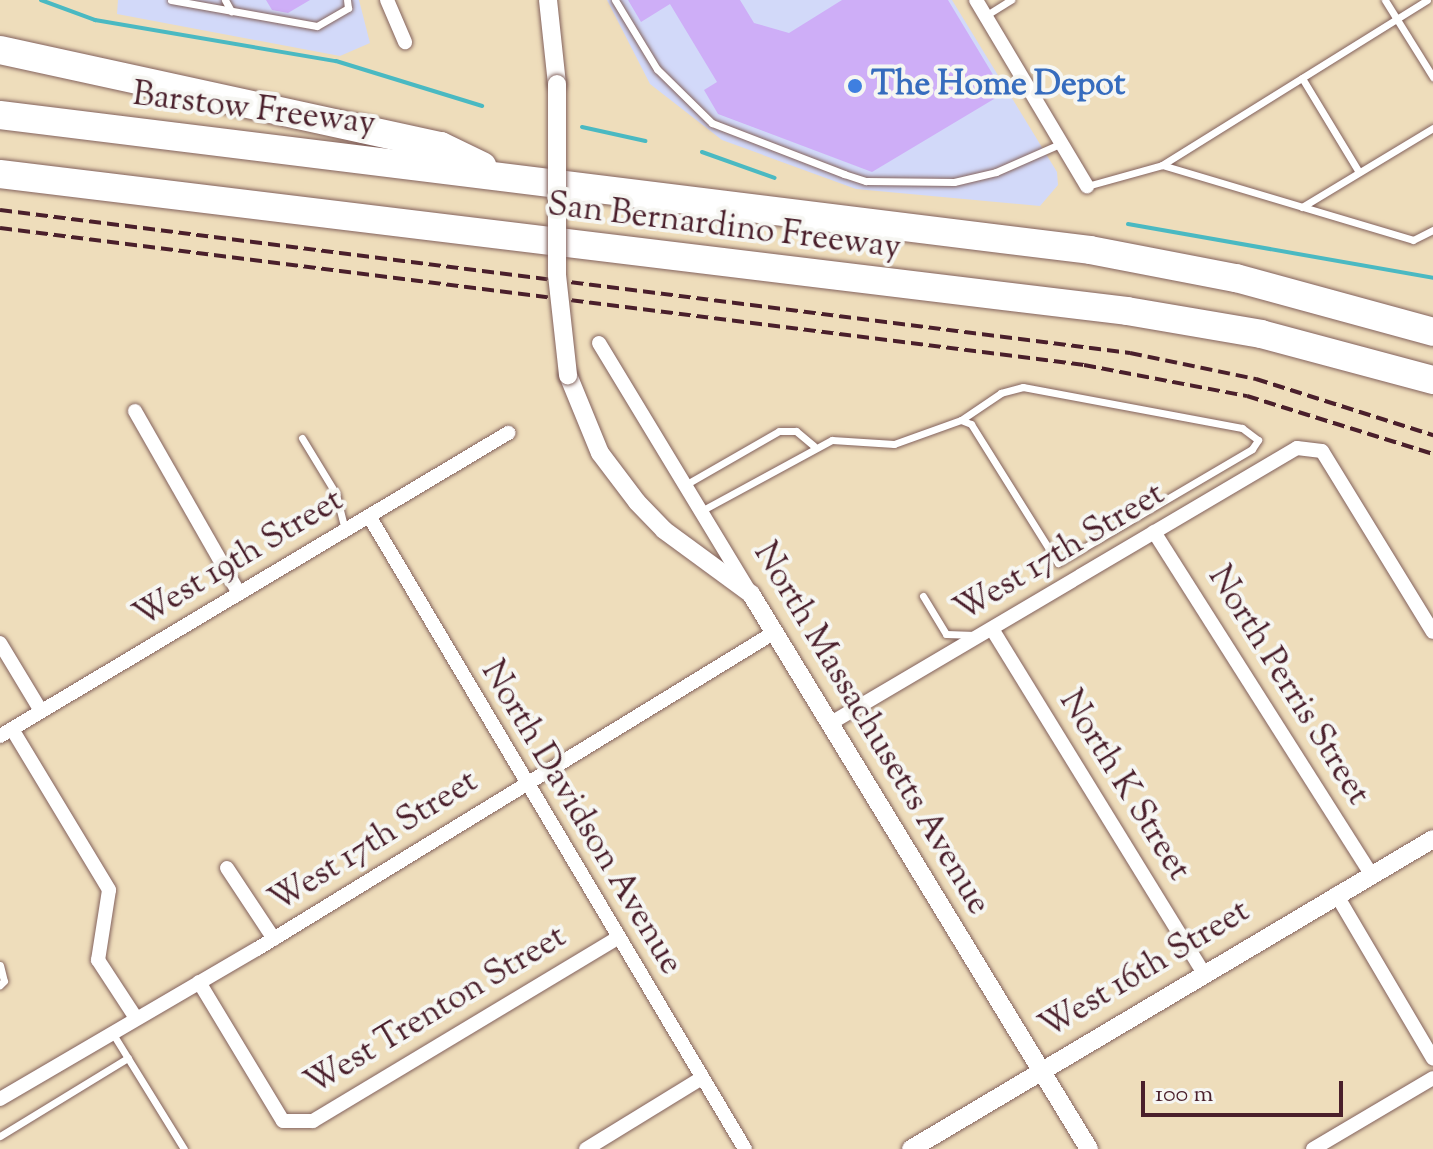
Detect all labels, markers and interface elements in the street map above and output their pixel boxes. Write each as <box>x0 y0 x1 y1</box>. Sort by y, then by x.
place label: The Home Depot <box>871 66 1125 106</box>
street label: Barstow Freeway <box>130 75 378 145</box>
marker: The Home Depot <box>846 77 864 95</box>
street label: San Bernardino Freeway <box>545 185 903 269</box>
street label: West 17th Street <box>948 474 1172 632</box>
street label: West 19th Street <box>127 481 351 637</box>
street label: North Massachusetts Avenue <box>744 536 998 922</box>
street label: North Perris Street <box>1198 559 1378 813</box>
street label: North Davidson Avenue <box>471 654 691 982</box>
street label: North K Street <box>1049 683 1199 889</box>
street label: West 17th Street <box>262 762 486 922</box>
street label: West 16th Street <box>1033 891 1257 1049</box>
street label: West Trenton Street <box>298 917 574 1105</box>
scale bar <box>1145 1065 1347 1115</box>
text: 100 m <box>1155 1078 1213 1112</box>

